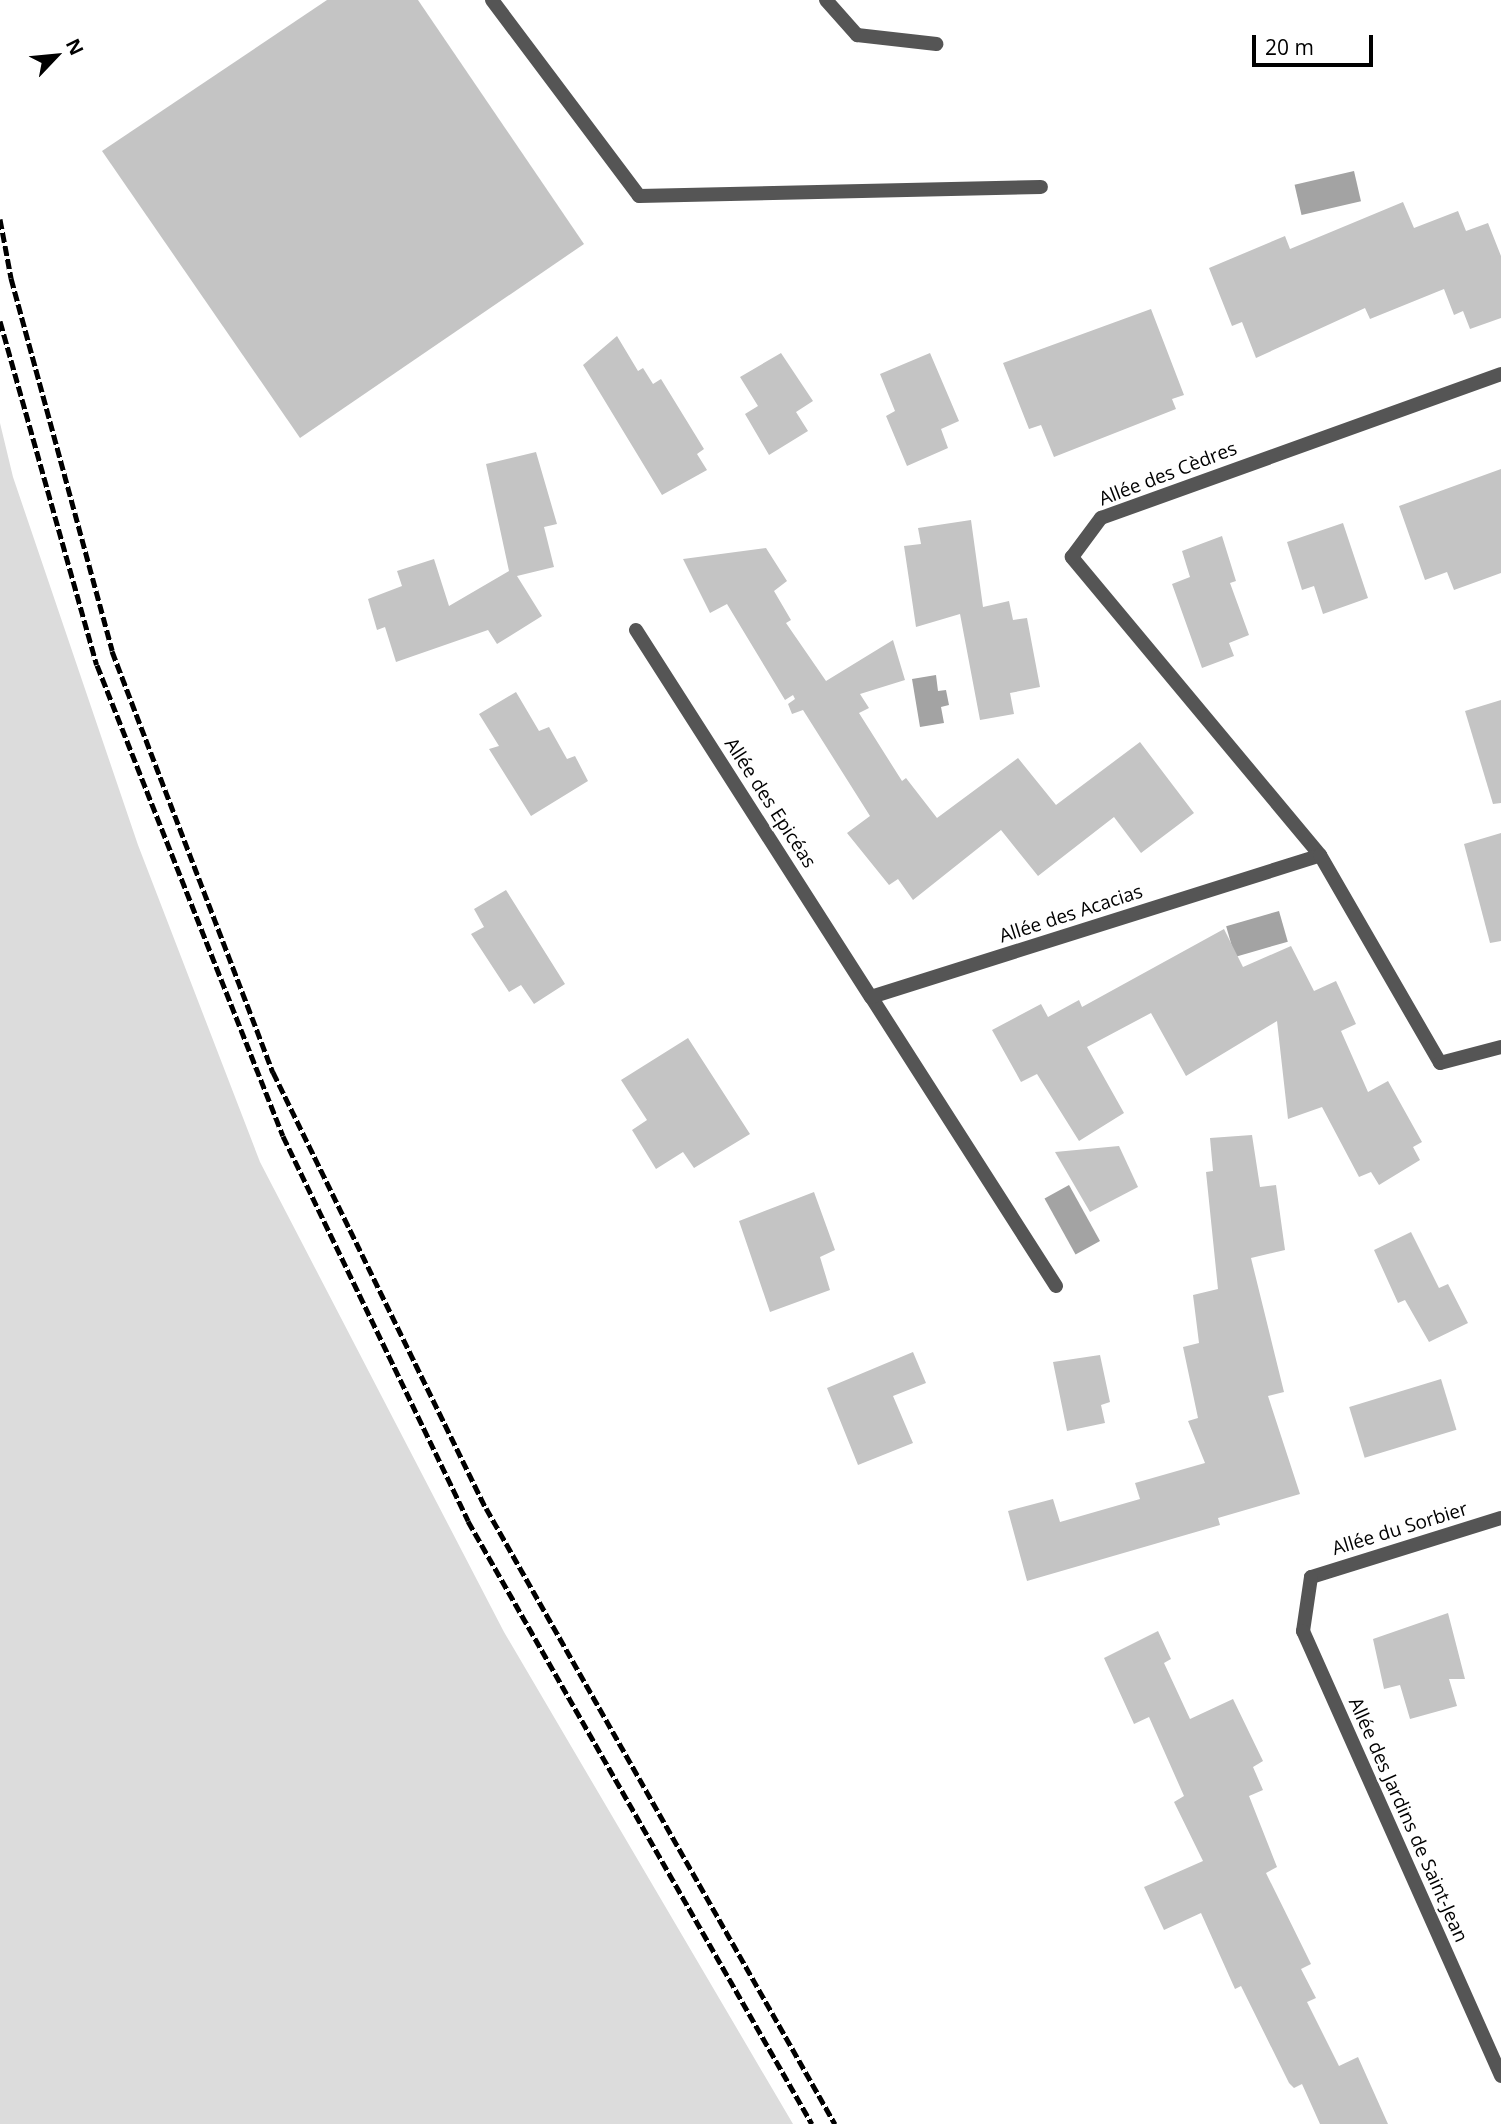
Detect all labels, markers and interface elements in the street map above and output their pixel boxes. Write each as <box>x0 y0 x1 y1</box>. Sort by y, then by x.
north arrow <box>21 21 91 91</box>
scale bar <box>1256 21 1377 65</box>
text: 20 m <box>1265 33 1314 61</box>
text: N <box>60 34 90 59</box>
street label: Allée des Cèdres <box>1096 437 1240 511</box>
street label: Allée des Epicéas <box>719 734 821 872</box>
street label: Allée des Acacias <box>996 880 1146 948</box>
street label: Allée du Sorbier <box>1329 1498 1471 1560</box>
street label: Allée des Jardins de Saint-Jean <box>1344 1694 1472 1946</box>

